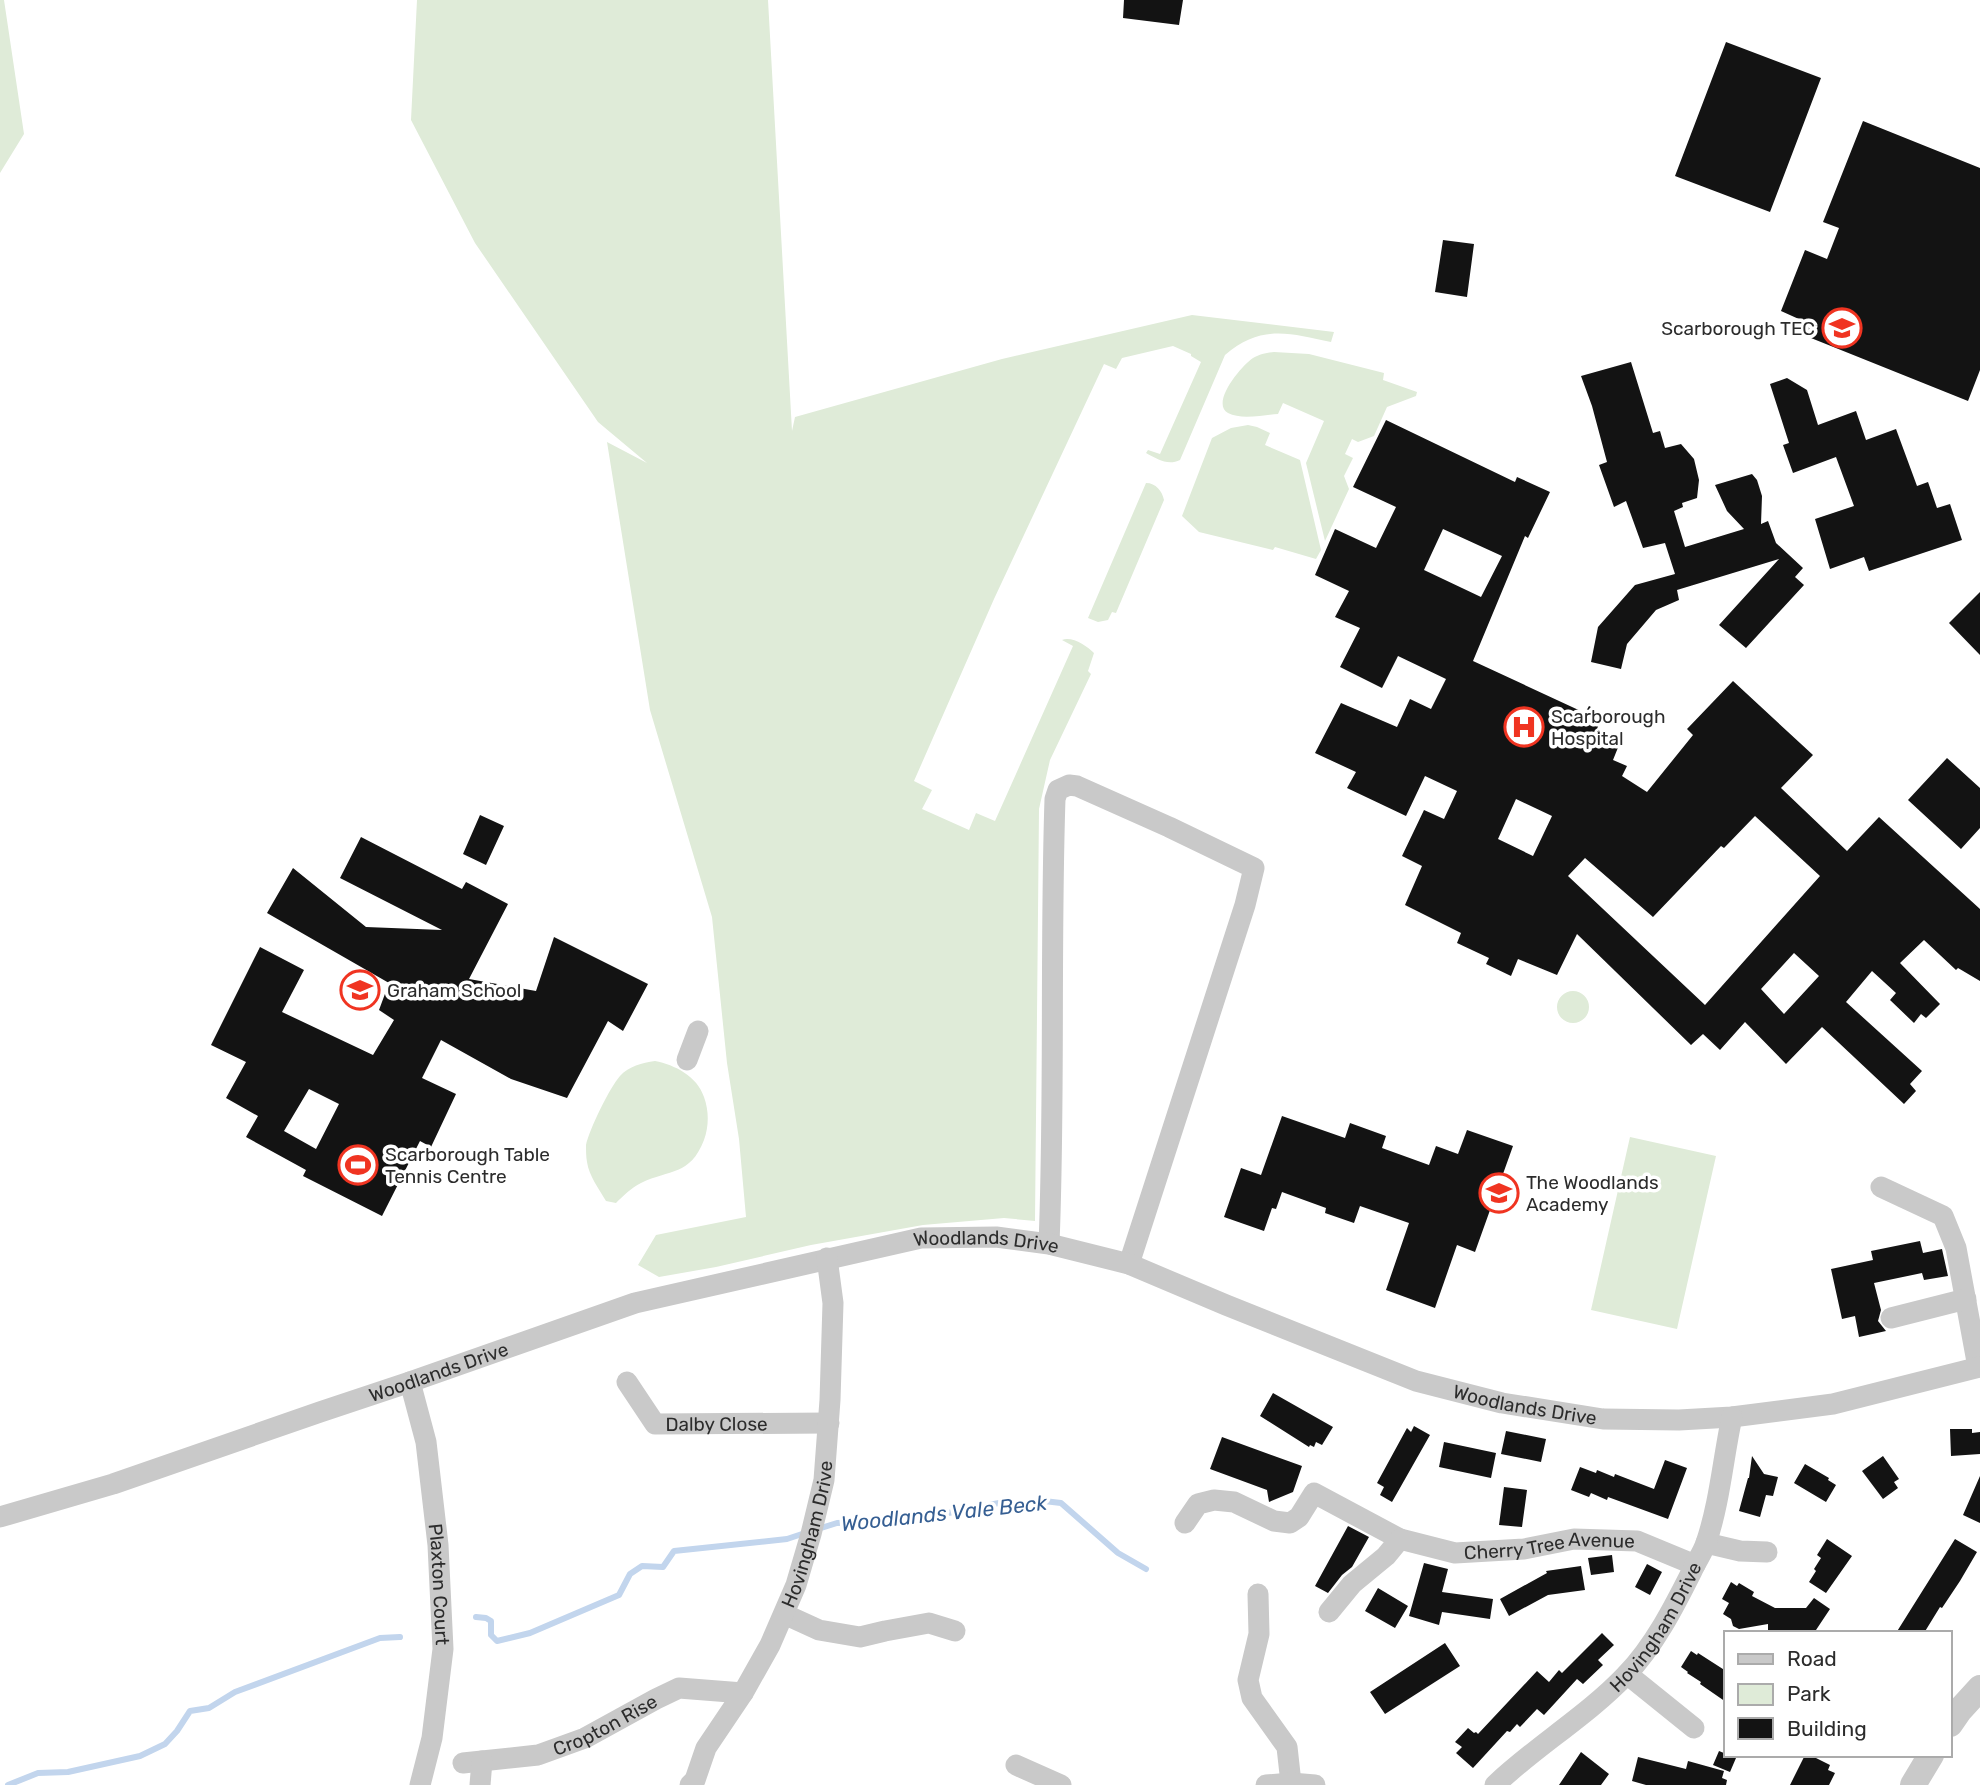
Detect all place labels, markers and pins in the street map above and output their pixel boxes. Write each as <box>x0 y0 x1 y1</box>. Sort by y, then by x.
school or university icon: Scarborough TEC <box>1821 307 1863 349</box>
place label: Scarborough TEC <box>1661 317 1815 340</box>
place label: Scarborough Hospital <box>1551 705 1666 750</box>
hospital icon: Scarborough Hospital <box>1503 706 1545 748</box>
school or university icon: Graham School <box>339 969 381 1011</box>
place label: Graham School <box>387 979 521 1002</box>
place label: Scarborough Table Tennis Centre <box>385 1143 550 1188</box>
sports icon: Scarborough Table Tennis Centre <box>337 1144 379 1186</box>
place label: The Woodlands Academy <box>1526 1171 1659 1216</box>
school or university icon: The Woodlands Academy <box>1478 1172 1520 1214</box>

